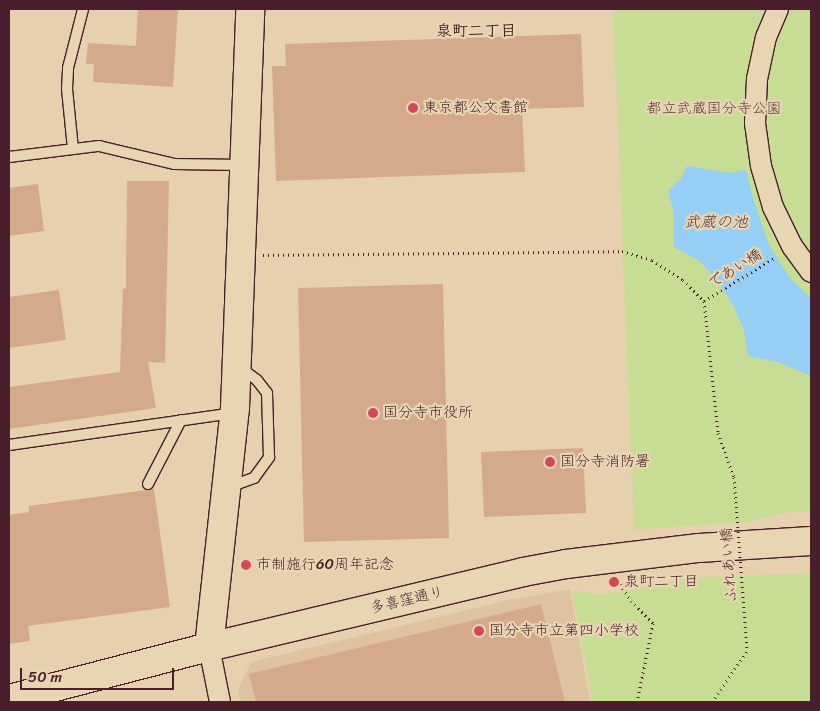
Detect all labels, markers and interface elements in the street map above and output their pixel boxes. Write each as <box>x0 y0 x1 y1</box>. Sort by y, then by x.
district label: 泉町二丁目 <box>436 21 516 41</box>
place label: 東京都公文書館 <box>423 99 528 117</box>
park label: 都立武蔵国分寺公園 <box>647 100 781 118</box>
marker: 東京都公文書館 <box>407 102 419 114</box>
water label: 武蔵の池 <box>684 212 748 232</box>
street label: であい橋 <box>705 245 765 293</box>
place label: 国分寺市役所 <box>383 404 473 422</box>
marker: 国分寺市役所 <box>367 407 379 419</box>
place label: 国分寺消防署 <box>560 453 650 471</box>
marker: 国分寺消防署 <box>544 456 556 468</box>
street label: ふれあい橋 <box>717 527 741 603</box>
place label: 市制施行60周年記念 <box>256 556 394 574</box>
marker: 市制施行60周年記念 <box>240 559 252 571</box>
place label: 泉町二丁目 <box>624 573 699 591</box>
marker: 泉町二丁目 <box>608 576 620 588</box>
street label: 多喜窪通り <box>368 583 446 617</box>
place label: 国分寺市立第四小学校 <box>489 622 639 640</box>
marker: 国分寺市立第四小学校 <box>473 625 485 637</box>
scale bar <box>22 658 176 690</box>
text: 50 m <box>28 664 62 690</box>

